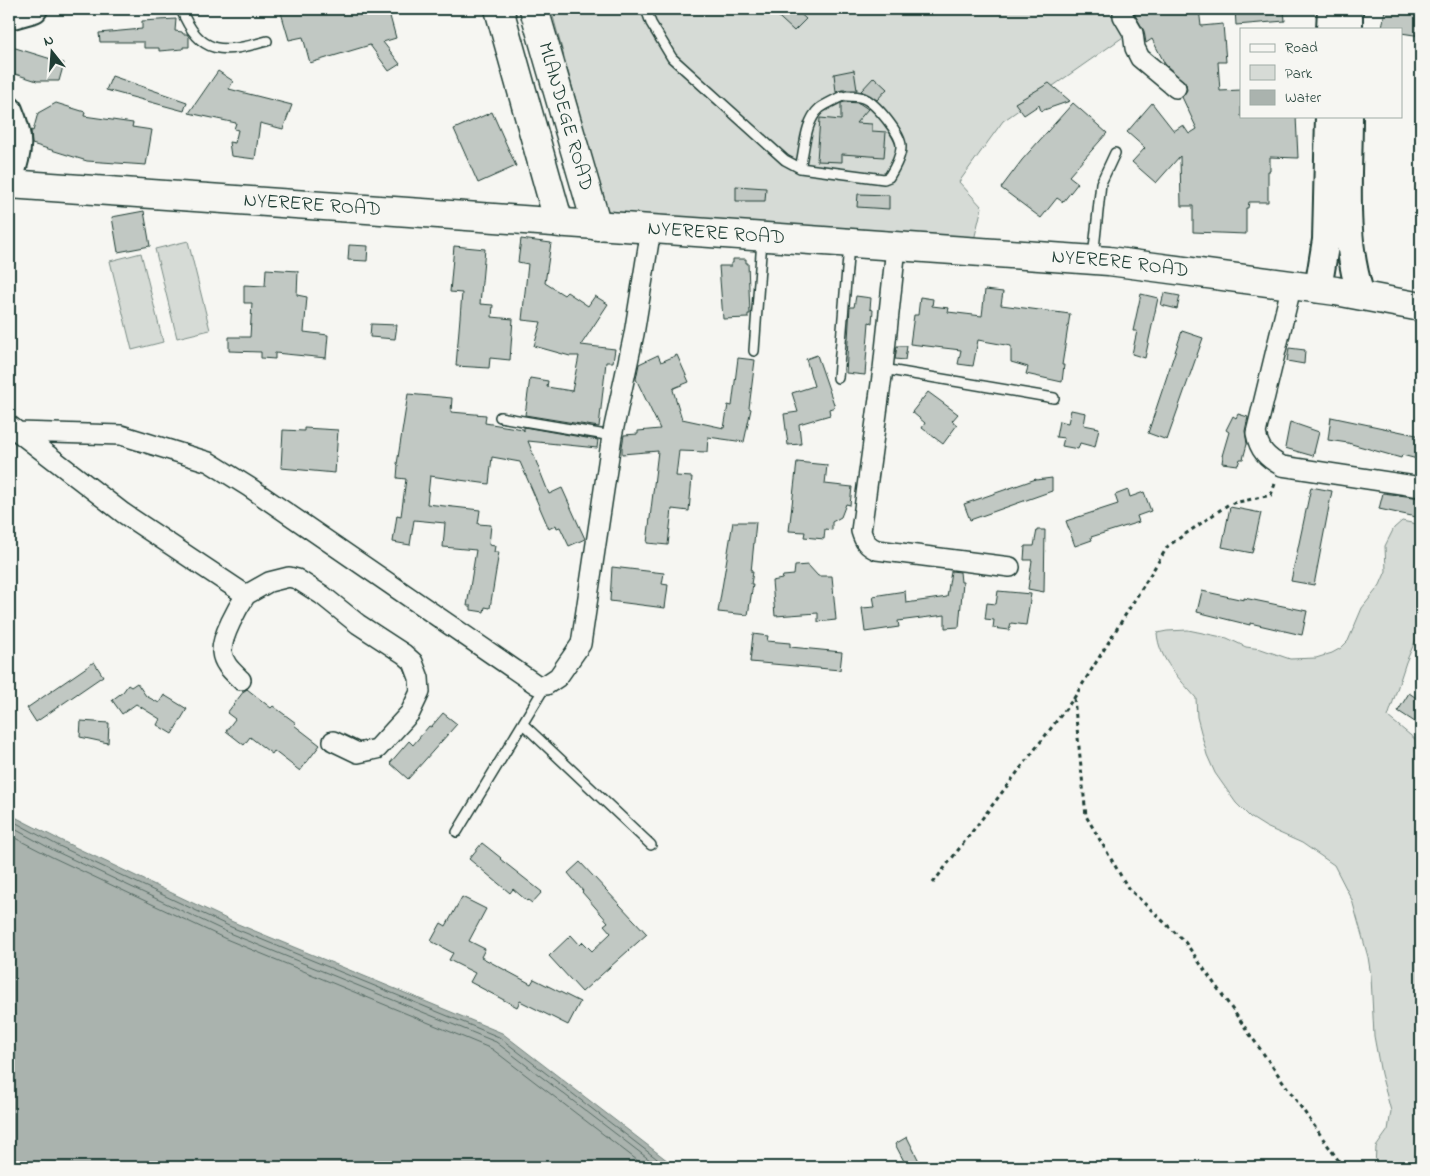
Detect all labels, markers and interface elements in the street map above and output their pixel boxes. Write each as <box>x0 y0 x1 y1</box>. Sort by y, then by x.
north arrow <box>28 28 78 78</box>
legend <box>1240 28 1402 118</box>
text: N <box>41 30 56 52</box>
text: Road <box>1285 37 1318 59</box>
street label: MLANDEGE ROAD <box>530 39 601 194</box>
text: Park <box>1285 63 1313 85</box>
text: Water <box>1285 87 1321 109</box>
street label: NYERERE ROAD <box>243 186 382 224</box>
street label: NYERERE ROAD <box>647 214 786 253</box>
street label: NYERERE ROAD <box>1051 243 1190 286</box>

